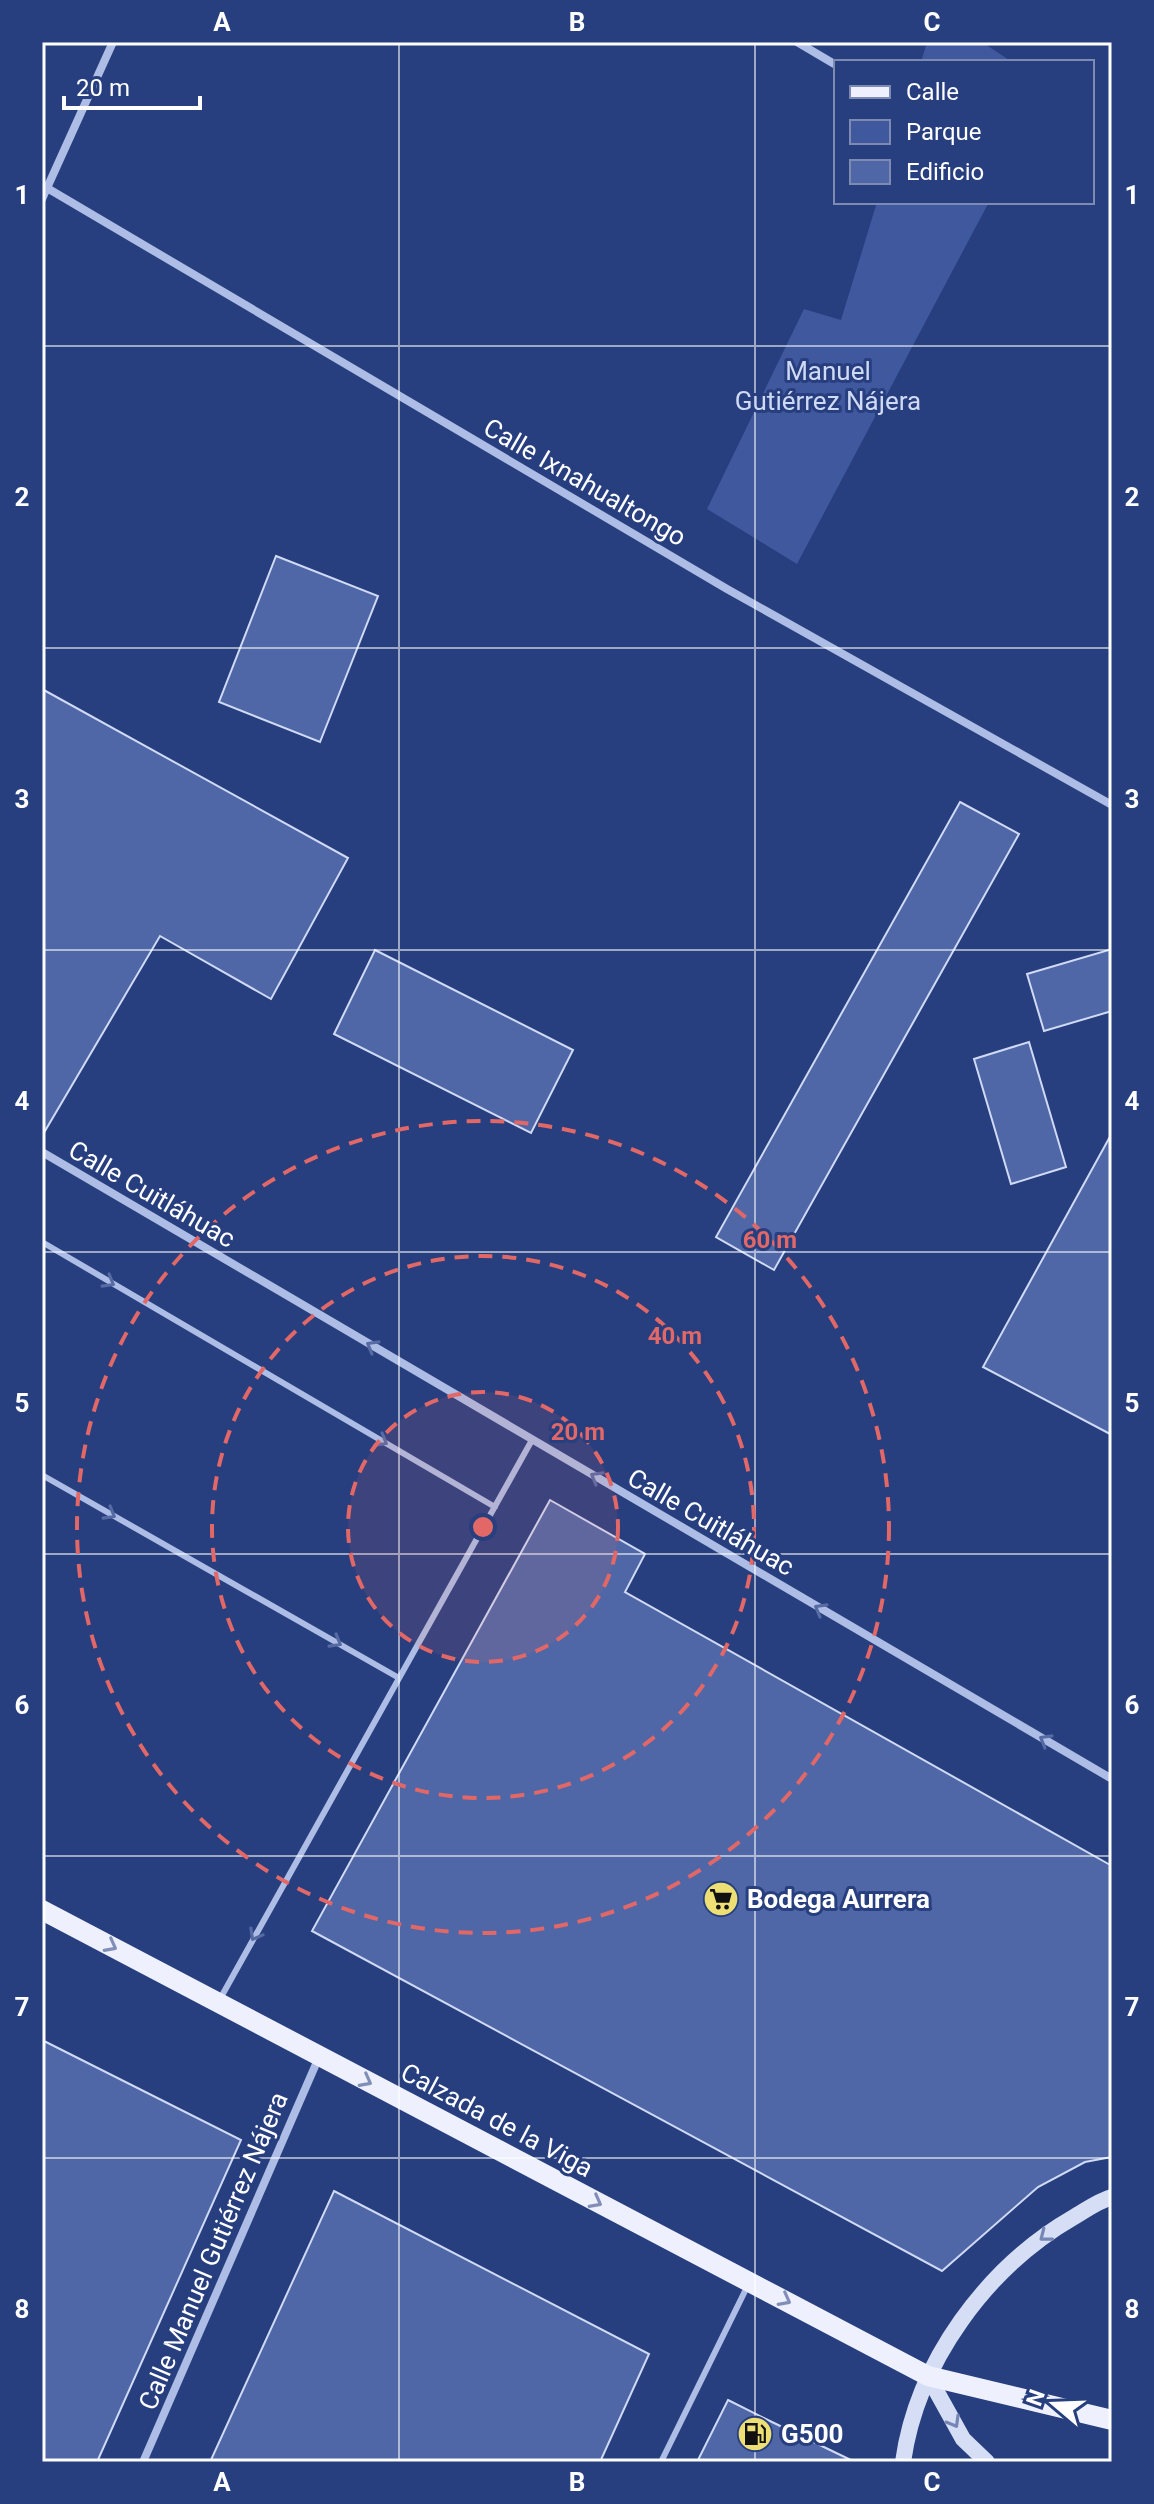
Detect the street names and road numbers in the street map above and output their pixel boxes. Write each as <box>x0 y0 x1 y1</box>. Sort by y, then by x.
street label: Calle Ixnahualtongo <box>479 412 691 552</box>
street label: Calle Cuitláhuac <box>64 1134 240 1254</box>
street label: Calle Cuitláhuac <box>623 1462 799 1582</box>
street label: Calzada de la Viga <box>396 2057 598 2183</box>
street label: Calle Manuel Gutiérrez Nájera <box>132 2088 294 2414</box>

